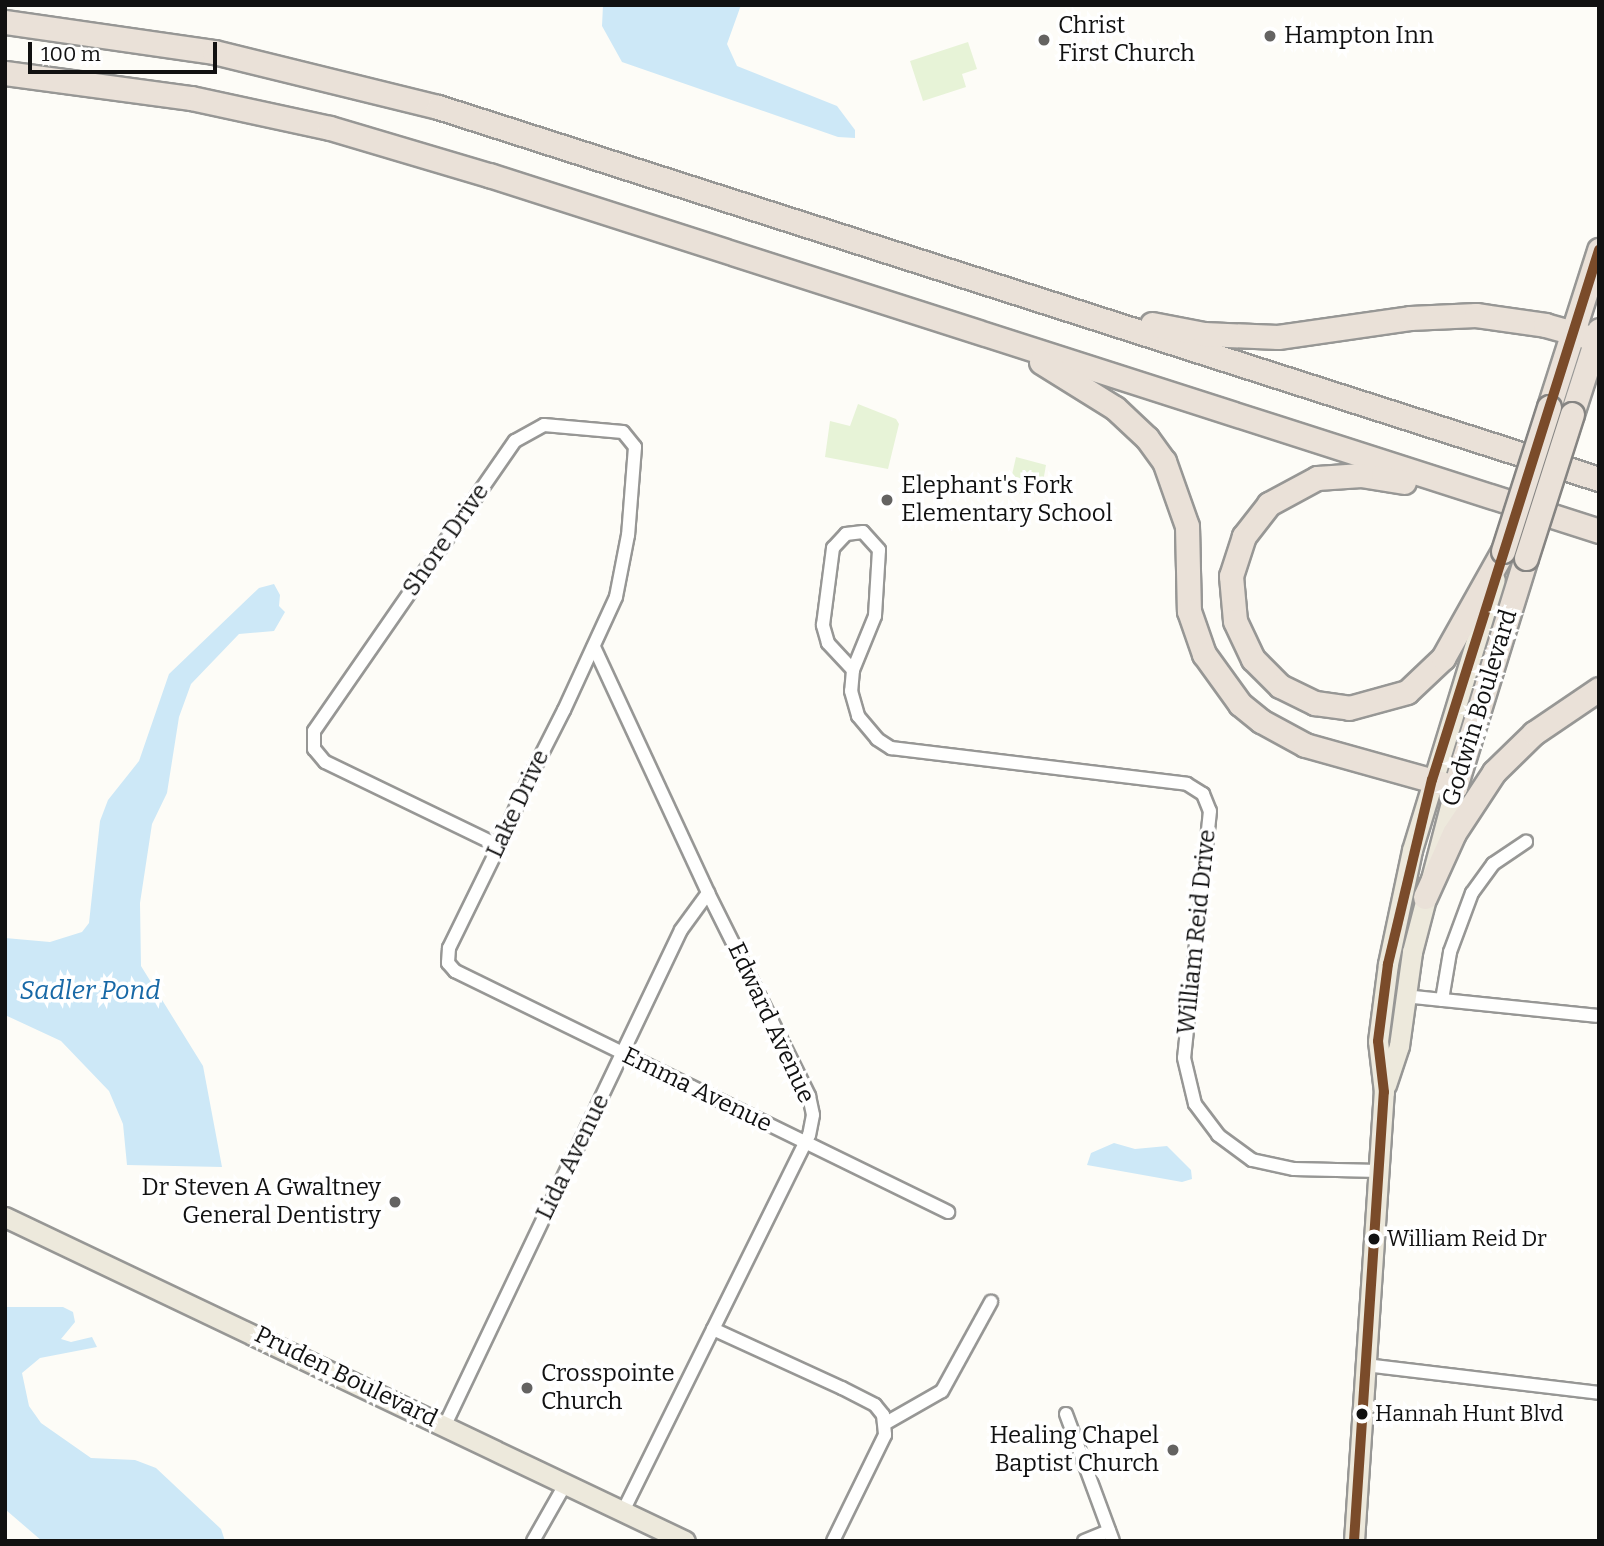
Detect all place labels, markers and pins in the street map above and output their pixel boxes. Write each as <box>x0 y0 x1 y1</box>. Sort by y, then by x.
place label: Christ First Church <box>1058 12 1195 68</box>
place label: Hampton Inn <box>1284 22 1434 50</box>
marker: Hampton Inn <box>1262 28 1278 44</box>
marker: Christ First Church <box>1036 32 1052 48</box>
place label: Elephant's Fork Elementary School <box>901 472 1113 528</box>
marker: Elephant's Fork Elementary School <box>879 492 895 508</box>
place label: Dr Steven A Gwaltney General Dentistry <box>142 1174 381 1230</box>
marker: Dr Steven A Gwaltney General Dentistry <box>387 1194 403 1210</box>
place label: William Reid Dr <box>1387 1226 1547 1252</box>
marker: William Reid Dr <box>1367 1232 1381 1246</box>
place label: Crosspointe Church <box>541 1360 675 1416</box>
marker: Crosspointe Church <box>519 1380 535 1396</box>
place label: Hannah Hunt Blvd <box>1375 1401 1564 1427</box>
marker: Hannah Hunt Blvd <box>1355 1407 1369 1421</box>
place label: Healing Chapel Baptist Church <box>989 1422 1159 1478</box>
marker: Healing Chapel Baptist Church <box>1165 1442 1181 1458</box>

